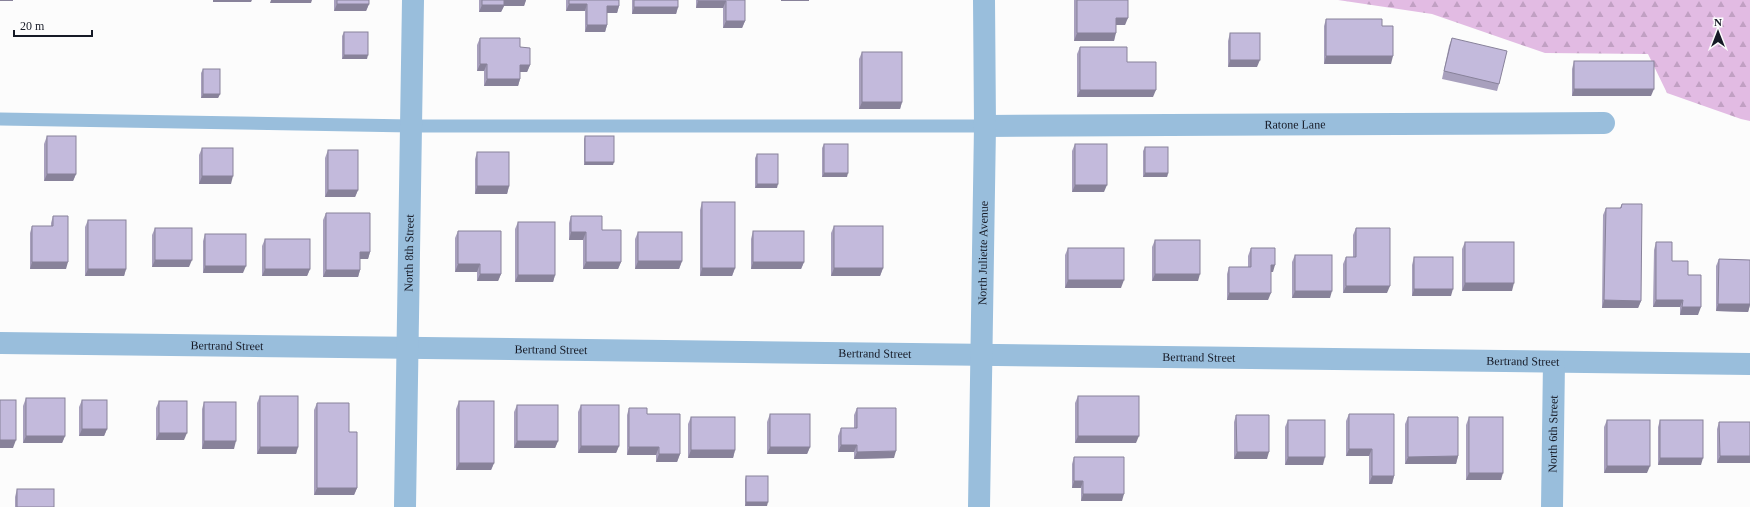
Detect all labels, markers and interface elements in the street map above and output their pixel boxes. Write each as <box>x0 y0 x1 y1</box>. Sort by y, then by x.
scale bar <box>14 12 92 38</box>
north arrow <box>1698 12 1738 52</box>
text: N <box>1714 16 1722 28</box>
text: 20 m <box>20 19 45 33</box>
street label: Ratone Lane <box>1264 117 1326 132</box>
street label: North Juliette Avenue <box>975 201 991 305</box>
street label: North 8th Street <box>401 214 417 292</box>
street label: Bertrand Street <box>190 338 264 353</box>
street label: Bertrand Street <box>514 342 588 357</box>
street label: Bertrand Street <box>838 346 912 361</box>
street label: Bertrand Street <box>1162 350 1236 365</box>
street label: Bertrand Street <box>1486 354 1560 369</box>
street label: North 6th Street <box>1545 395 1561 473</box>

